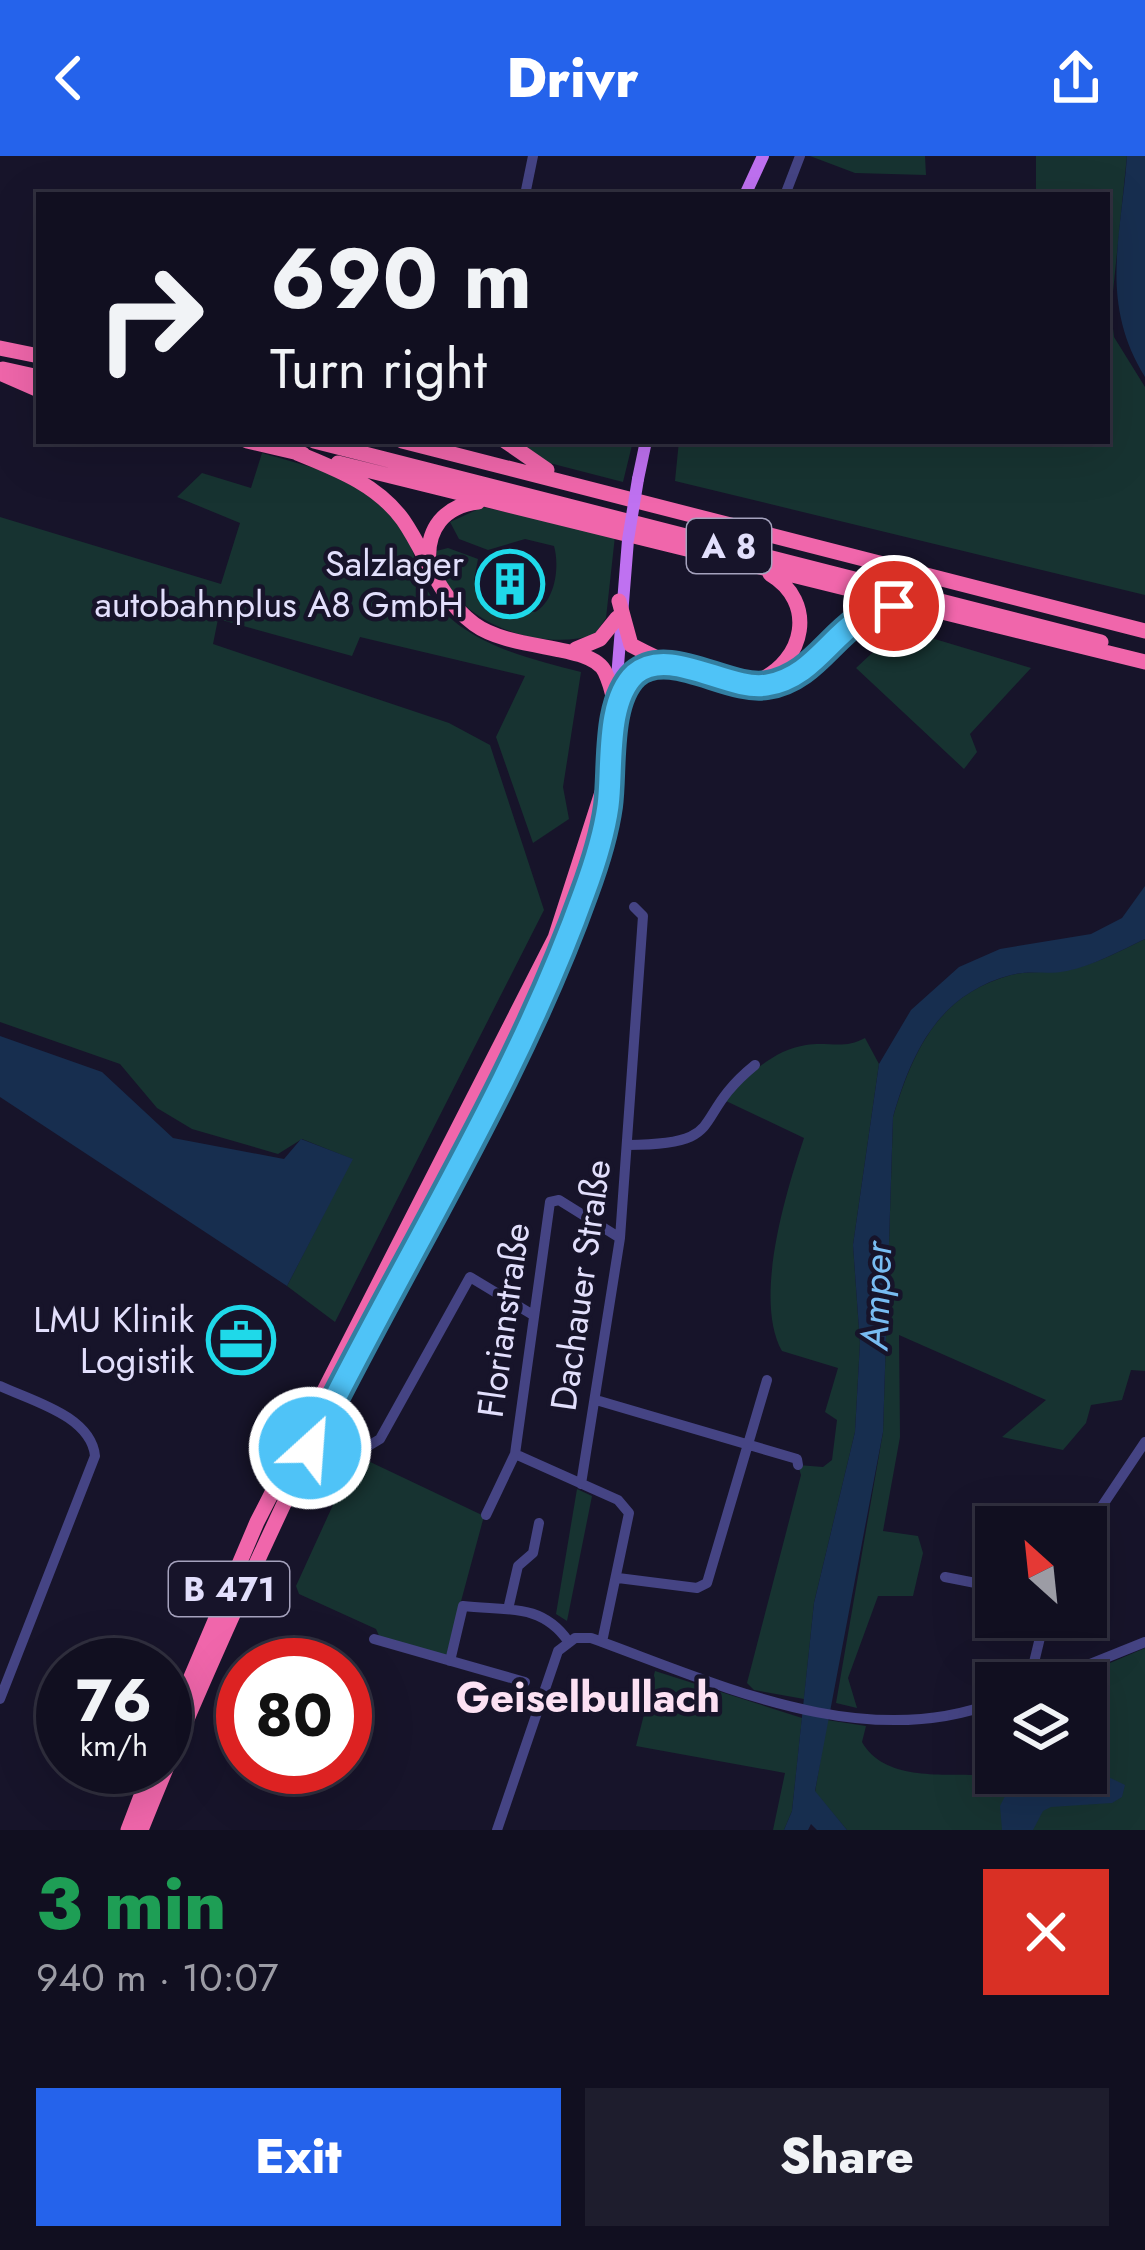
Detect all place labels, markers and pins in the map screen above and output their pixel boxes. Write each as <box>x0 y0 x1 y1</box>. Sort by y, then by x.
place label: Salzlager autobahnplus A8 GmbH <box>94 537 465 630</box>
building icon: Salzlager autobahnplus A8 GmbH <box>475 549 545 619</box>
pin <box>843 555 945 657</box>
place label: LMU Klinik Logistik <box>33 1293 194 1386</box>
office icon: LMU Klinik Logistik <box>206 1305 276 1375</box>

